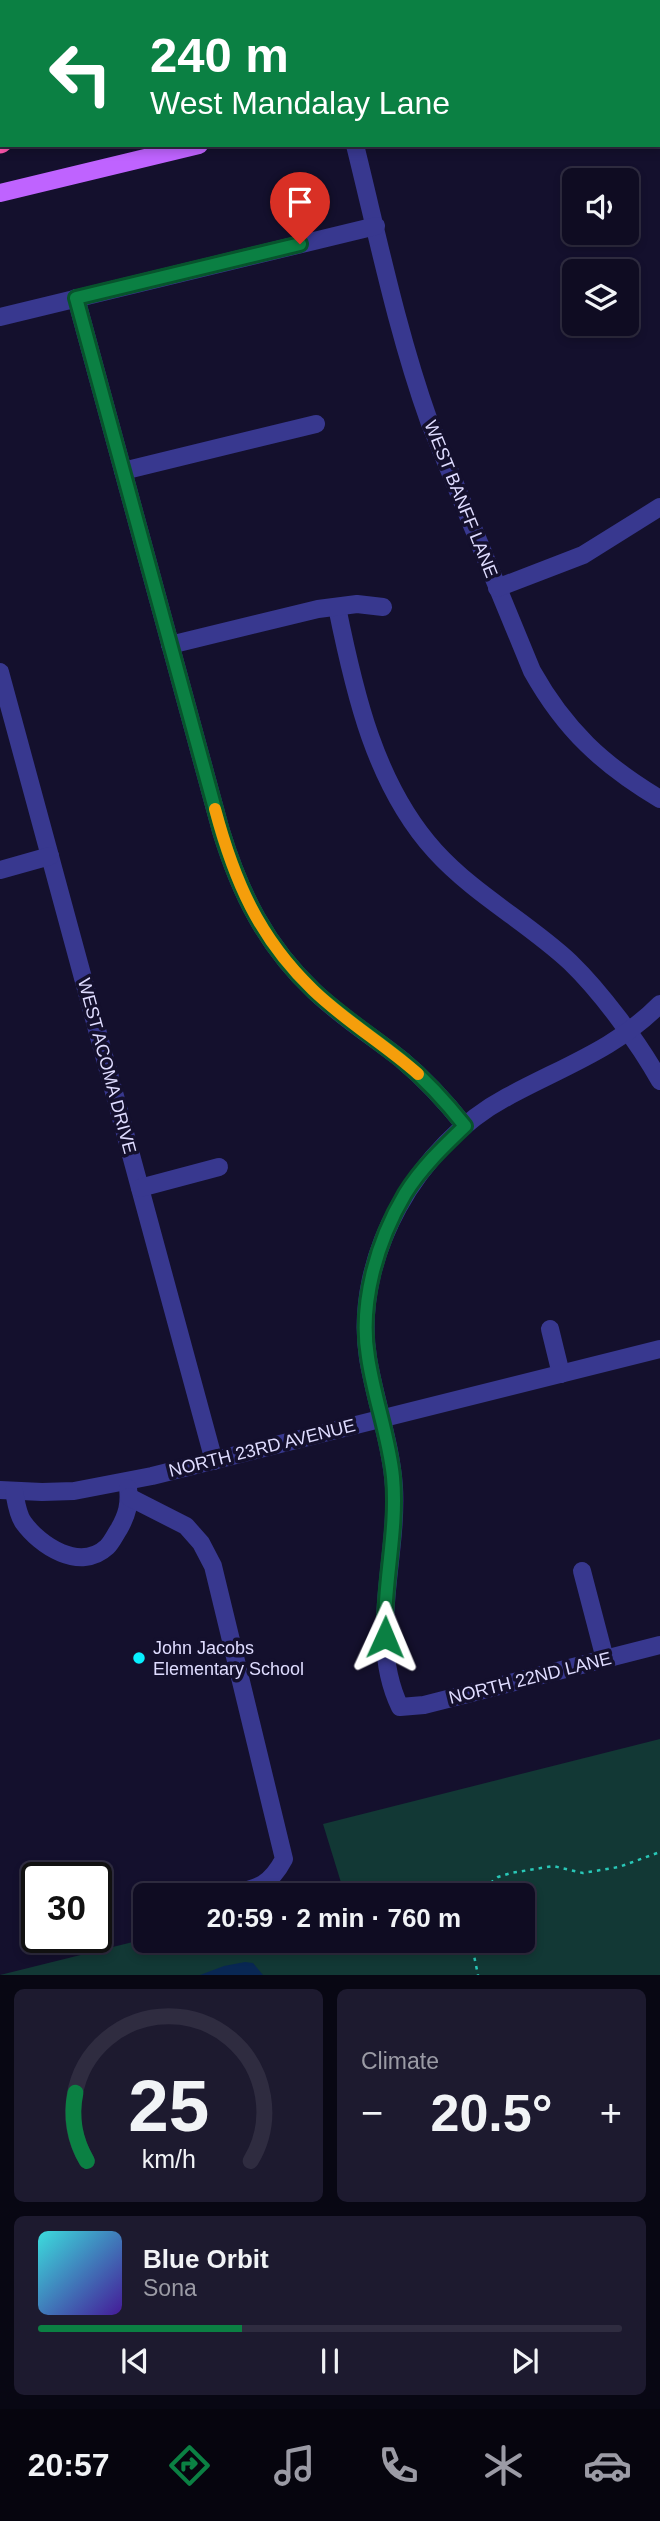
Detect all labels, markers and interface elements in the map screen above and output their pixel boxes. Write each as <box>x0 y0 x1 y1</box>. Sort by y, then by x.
icon: left <box>35 28 126 119</box>
text: 240 m <box>150 28 289 82</box>
text: West Mandalay Lane <box>150 85 450 121</box>
map controls <box>562 168 639 336</box>
button: sound <box>562 168 639 245</box>
pin <box>270 172 330 244</box>
icon: arrive <box>281 183 319 221</box>
button: layers <box>562 259 639 336</box>
street label: WEST BANFF LANE <box>420 418 502 580</box>
street label: WEST ACOMA DRIVE <box>74 976 140 1156</box>
street label: NORTH 23RD AVENUE <box>167 1415 357 1481</box>
position arrow <box>348 1600 422 1674</box>
place label: John Jacobs Elementary School <box>153 1638 304 1679</box>
street label: NORTH 22ND LANE <box>447 1648 613 1708</box>
marker: John Jacobs Elementary School <box>131 1650 147 1666</box>
speed limit sign: 30 <box>21 1862 112 1953</box>
text: 20:59 · 2 min · 760 m <box>207 1903 461 1933</box>
text: Climate <box>361 2048 439 2074</box>
text: 25 <box>128 2066 209 2147</box>
text: 20.5° <box>430 2084 553 2142</box>
text: − <box>361 2092 383 2134</box>
text: + <box>600 2092 622 2134</box>
text: km/h <box>141 2145 196 2173</box>
text: Blue Orbit <box>143 2244 269 2274</box>
text: Sona <box>143 2275 197 2301</box>
icon: previous <box>116 2342 154 2380</box>
icon: pause <box>311 2342 349 2380</box>
icon: next <box>506 2342 544 2380</box>
icon: directions <box>165 2441 214 2490</box>
icon: music <box>270 2441 319 2490</box>
icon: phone <box>374 2441 423 2490</box>
icon: climate <box>479 2441 528 2490</box>
icon: car <box>583 2441 632 2490</box>
text: 20:57 <box>28 2447 110 2483</box>

